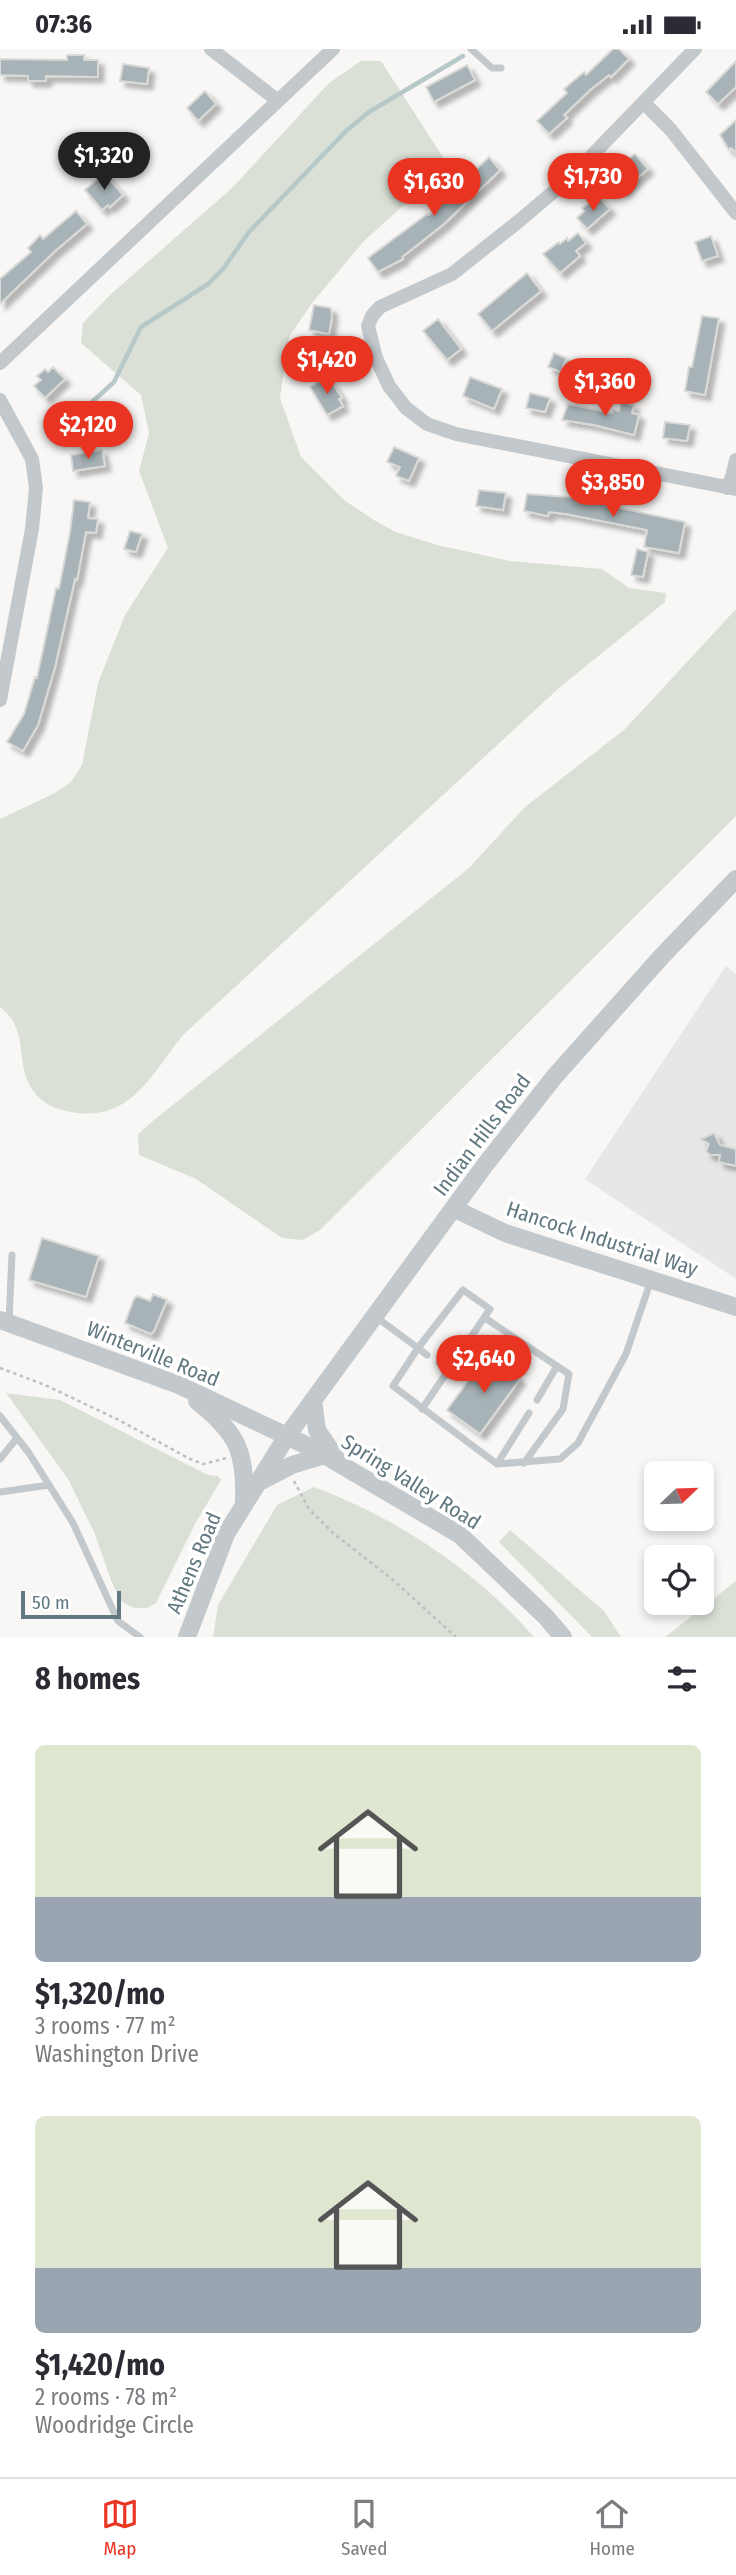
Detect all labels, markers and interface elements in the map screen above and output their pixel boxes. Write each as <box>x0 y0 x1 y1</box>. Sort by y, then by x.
text: 07:36 <box>35 9 92 40</box>
pin: $1,320 <box>47 132 161 192</box>
text: $1,320 <box>74 141 134 169</box>
pin: $1,730 <box>536 153 650 213</box>
pin: $1,630 <box>377 159 491 218</box>
text: $1,730 <box>564 162 622 190</box>
text: $1,630 <box>404 167 464 195</box>
pin: $1,420 <box>270 337 384 396</box>
text: $1,420 <box>297 345 357 373</box>
pin: $1,360 <box>548 359 662 418</box>
text: $1,360 <box>574 367 636 395</box>
pin: $2,120 <box>31 401 145 461</box>
text: $2,120 <box>59 410 117 438</box>
pin: $3,850 <box>556 459 670 519</box>
text: $3,850 <box>581 468 645 496</box>
street label: Indian Hills Road <box>428 1069 536 1201</box>
street label: Hancock Industrial Way <box>503 1196 702 1282</box>
street label: Winterville Road <box>83 1316 223 1392</box>
pin: $2,640 <box>427 1335 541 1395</box>
text: $2,640 <box>452 1344 516 1372</box>
street label: Spring Valley Road <box>337 1429 485 1535</box>
north arrow <box>644 1461 714 1531</box>
map controls <box>644 1461 714 1615</box>
street label: Athens Road <box>161 1508 227 1618</box>
button: locate <box>644 1545 714 1615</box>
scale bar <box>21 1588 121 1620</box>
text: 50 m <box>32 1591 70 1614</box>
icon: filters <box>663 1660 701 1698</box>
text: 8 homes <box>35 1661 140 1697</box>
icon: home <box>305 1791 431 1917</box>
text: $1,320/mo <box>35 1976 165 2012</box>
text: 3 rooms · 77 m² <box>35 2012 176 2040</box>
text: Washington Drive <box>35 2040 199 2068</box>
icon: home <box>305 2162 431 2288</box>
text: $1,420/mo <box>35 2347 165 2383</box>
text: 2 rooms · 78 m² <box>35 2383 177 2411</box>
text: Woodridge Circle <box>35 2411 194 2439</box>
tab: Map <box>101 2495 139 2560</box>
tab: Saved <box>341 2495 387 2560</box>
tab: Home <box>589 2495 635 2560</box>

